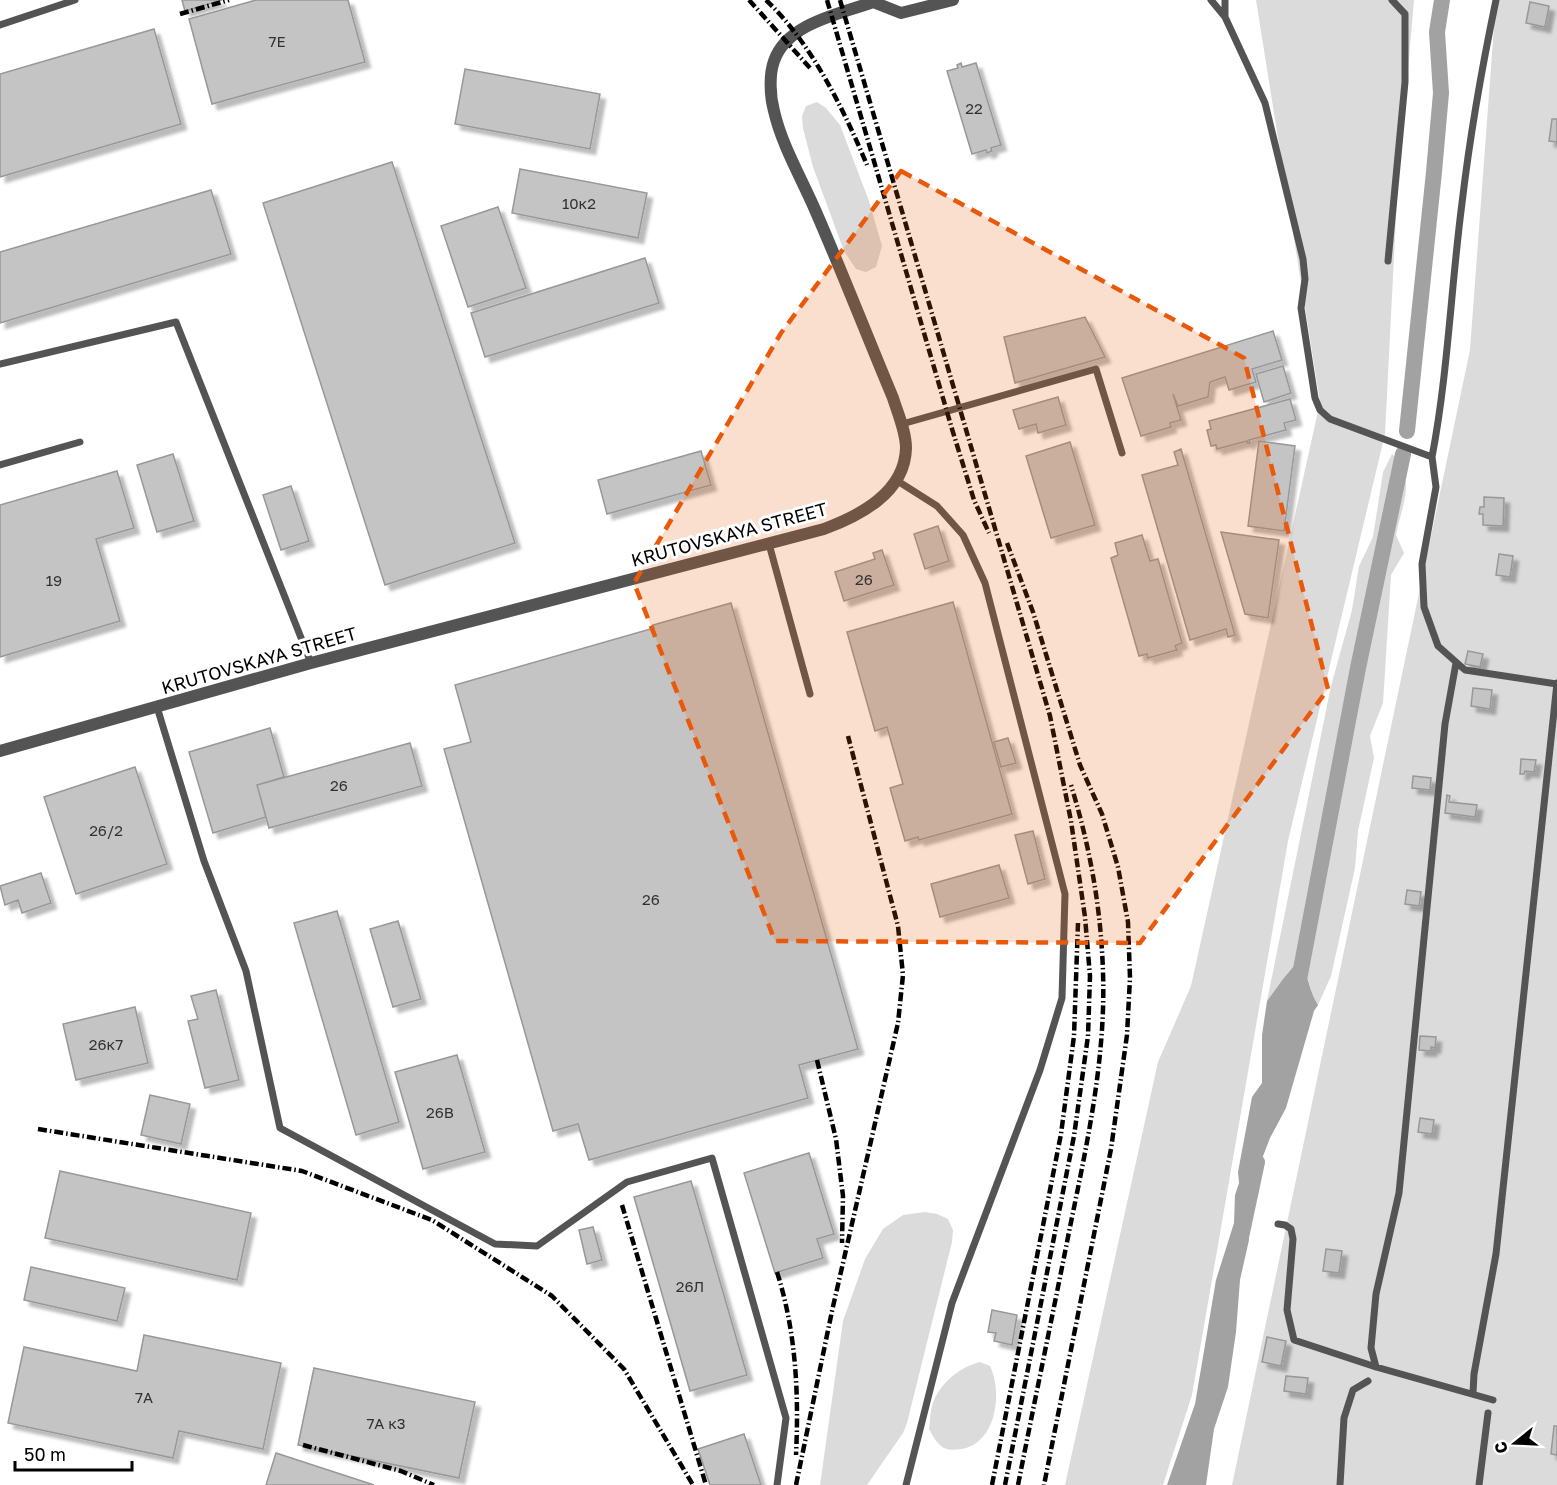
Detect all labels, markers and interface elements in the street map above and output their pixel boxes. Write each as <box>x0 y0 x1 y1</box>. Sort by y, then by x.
house number: 7Е <box>268 32 286 50</box>
house number: 22 <box>965 99 983 117</box>
house number: 10к2 <box>562 194 596 212</box>
street label: KRUTOVSKAYA STREET <box>629 497 829 571</box>
house number: 26 <box>855 570 873 588</box>
house number: 19 <box>46 571 62 589</box>
street label: KRUTOVSKAYA STREET <box>159 622 359 698</box>
house number: 26 <box>330 776 348 794</box>
house number: 26/2 <box>89 821 123 839</box>
house number: 26 <box>642 890 660 908</box>
house number: 26к7 <box>89 1035 123 1053</box>
house number: 26В <box>426 1103 454 1121</box>
house number: 26Л <box>676 1277 704 1295</box>
house number: 7А <box>135 1388 153 1406</box>
north arrow <box>1485 1413 1545 1473</box>
house number: 7А к3 <box>366 1414 406 1432</box>
scale bar <box>15 1434 132 1472</box>
text: С <box>1489 1439 1512 1456</box>
text: 50 m <box>24 1443 66 1465</box>

